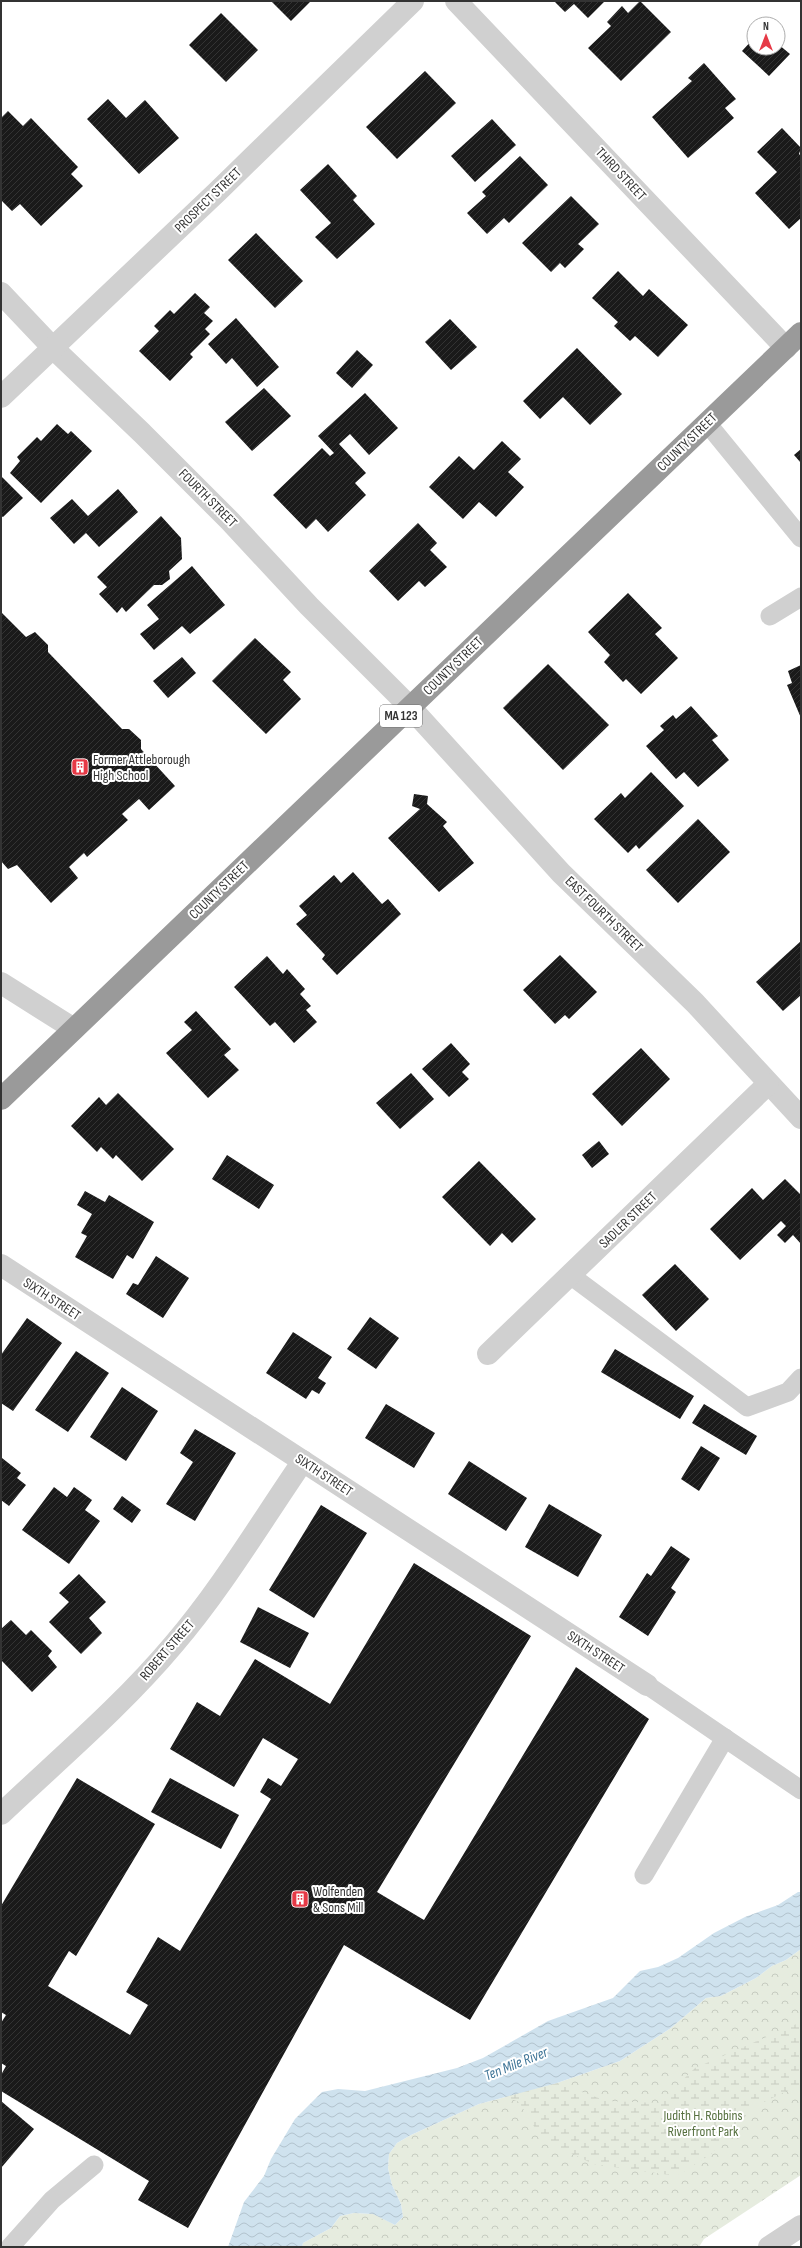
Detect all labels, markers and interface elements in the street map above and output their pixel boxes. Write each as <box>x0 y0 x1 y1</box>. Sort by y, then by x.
north arrow <box>746 16 786 56</box>
text: N <box>763 20 769 33</box>
street label: THIRD STREET <box>592 144 650 204</box>
street label: PROSPECT STREET <box>171 164 245 236</box>
street label: COUNTY STREET <box>654 409 721 475</box>
street label: FOURTH STREET <box>175 465 241 531</box>
street label: COUNTY STREET <box>420 633 487 699</box>
road number: MA 123 <box>380 705 422 727</box>
place label: Former Attleborough High School <box>93 751 190 784</box>
building icon: Former Attleborough High School <box>70 757 90 777</box>
street label: COUNTY STREET <box>186 857 253 923</box>
street label: EAST FOURTH STREET <box>562 873 647 955</box>
street label: SADLER STREET <box>596 1188 661 1252</box>
street label: SIXTH STREET <box>20 1274 84 1324</box>
street label: SIXTH STREET <box>292 1450 356 1500</box>
street label: ROBERT STREET <box>136 1616 198 1684</box>
street label: SIXTH STREET <box>564 1627 628 1677</box>
place label: Wolfenden & Sons Mill <box>313 1883 363 1916</box>
building icon: Wolfenden & Sons Mill <box>290 1889 310 1909</box>
water label: Ten Mile River <box>481 2042 551 2085</box>
park label: Judith H. Robbins Riverfront Park <box>663 2107 743 2140</box>

